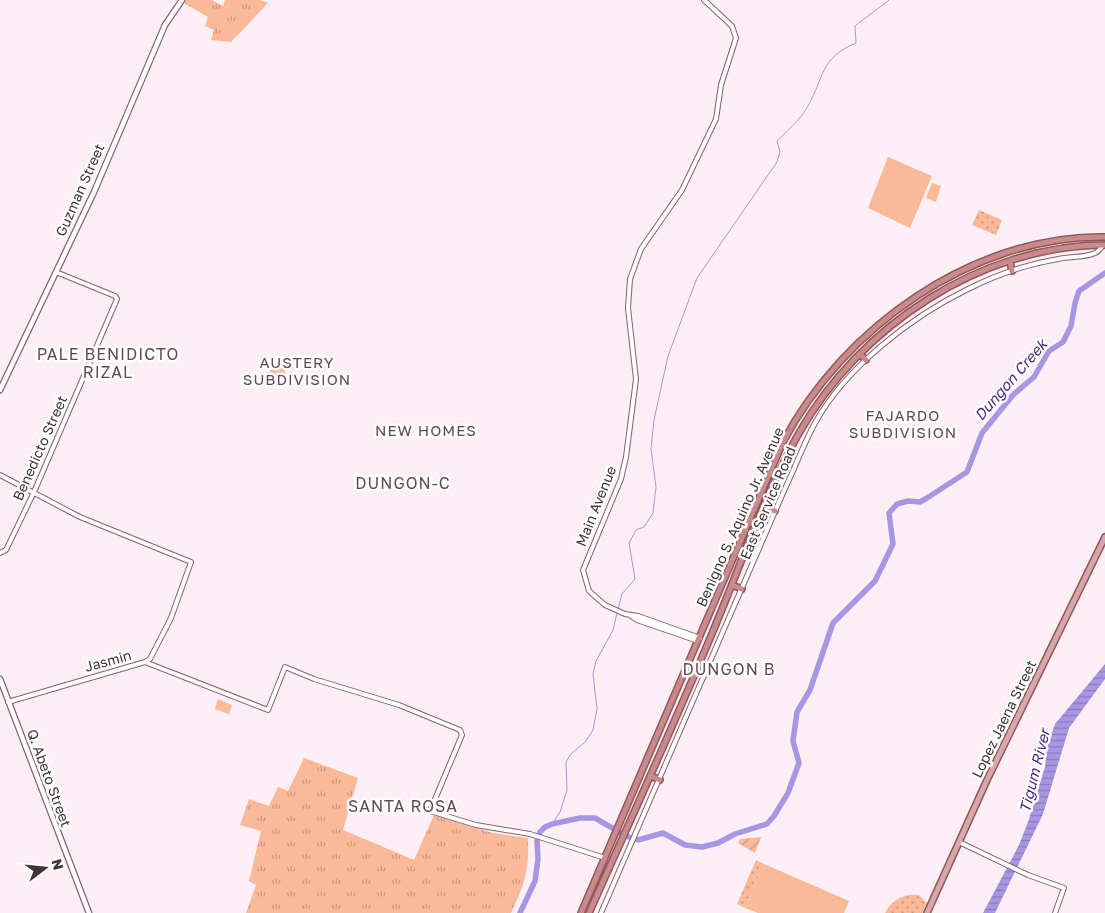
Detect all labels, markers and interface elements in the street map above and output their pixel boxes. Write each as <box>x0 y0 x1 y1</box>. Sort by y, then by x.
street label: Guzman Street <box>52 141 108 239</box>
water label: Dungon Creek <box>970 334 1052 424</box>
district label: PALE BENIDICTO RIZAL <box>37 344 179 382</box>
district label: AUSTERY SUBDIVISION <box>243 353 351 388</box>
street label: Benedicto Street <box>9 393 70 503</box>
district label: FAJARDO SUBDIVISION <box>849 406 957 441</box>
district label: NEW HOMES <box>375 421 477 439</box>
street label: Benigno S. Aquino Jr. Avenue <box>692 424 787 609</box>
street label: East Service Road <box>736 444 799 562</box>
street label: Main Avenue <box>572 463 619 549</box>
district label: DUNGON-C <box>355 473 451 493</box>
street label: Jasmin <box>83 646 133 675</box>
street label: Lopez Jaena Street <box>968 657 1039 780</box>
district label: DUNGON B <box>682 659 776 679</box>
water label: Tigum River <box>1015 725 1055 815</box>
street label: Q. Abeto Street <box>24 727 75 829</box>
district label: SANTA ROSA <box>348 796 458 816</box>
north arrow <box>20 843 70 893</box>
text: N <box>48 857 68 872</box>

